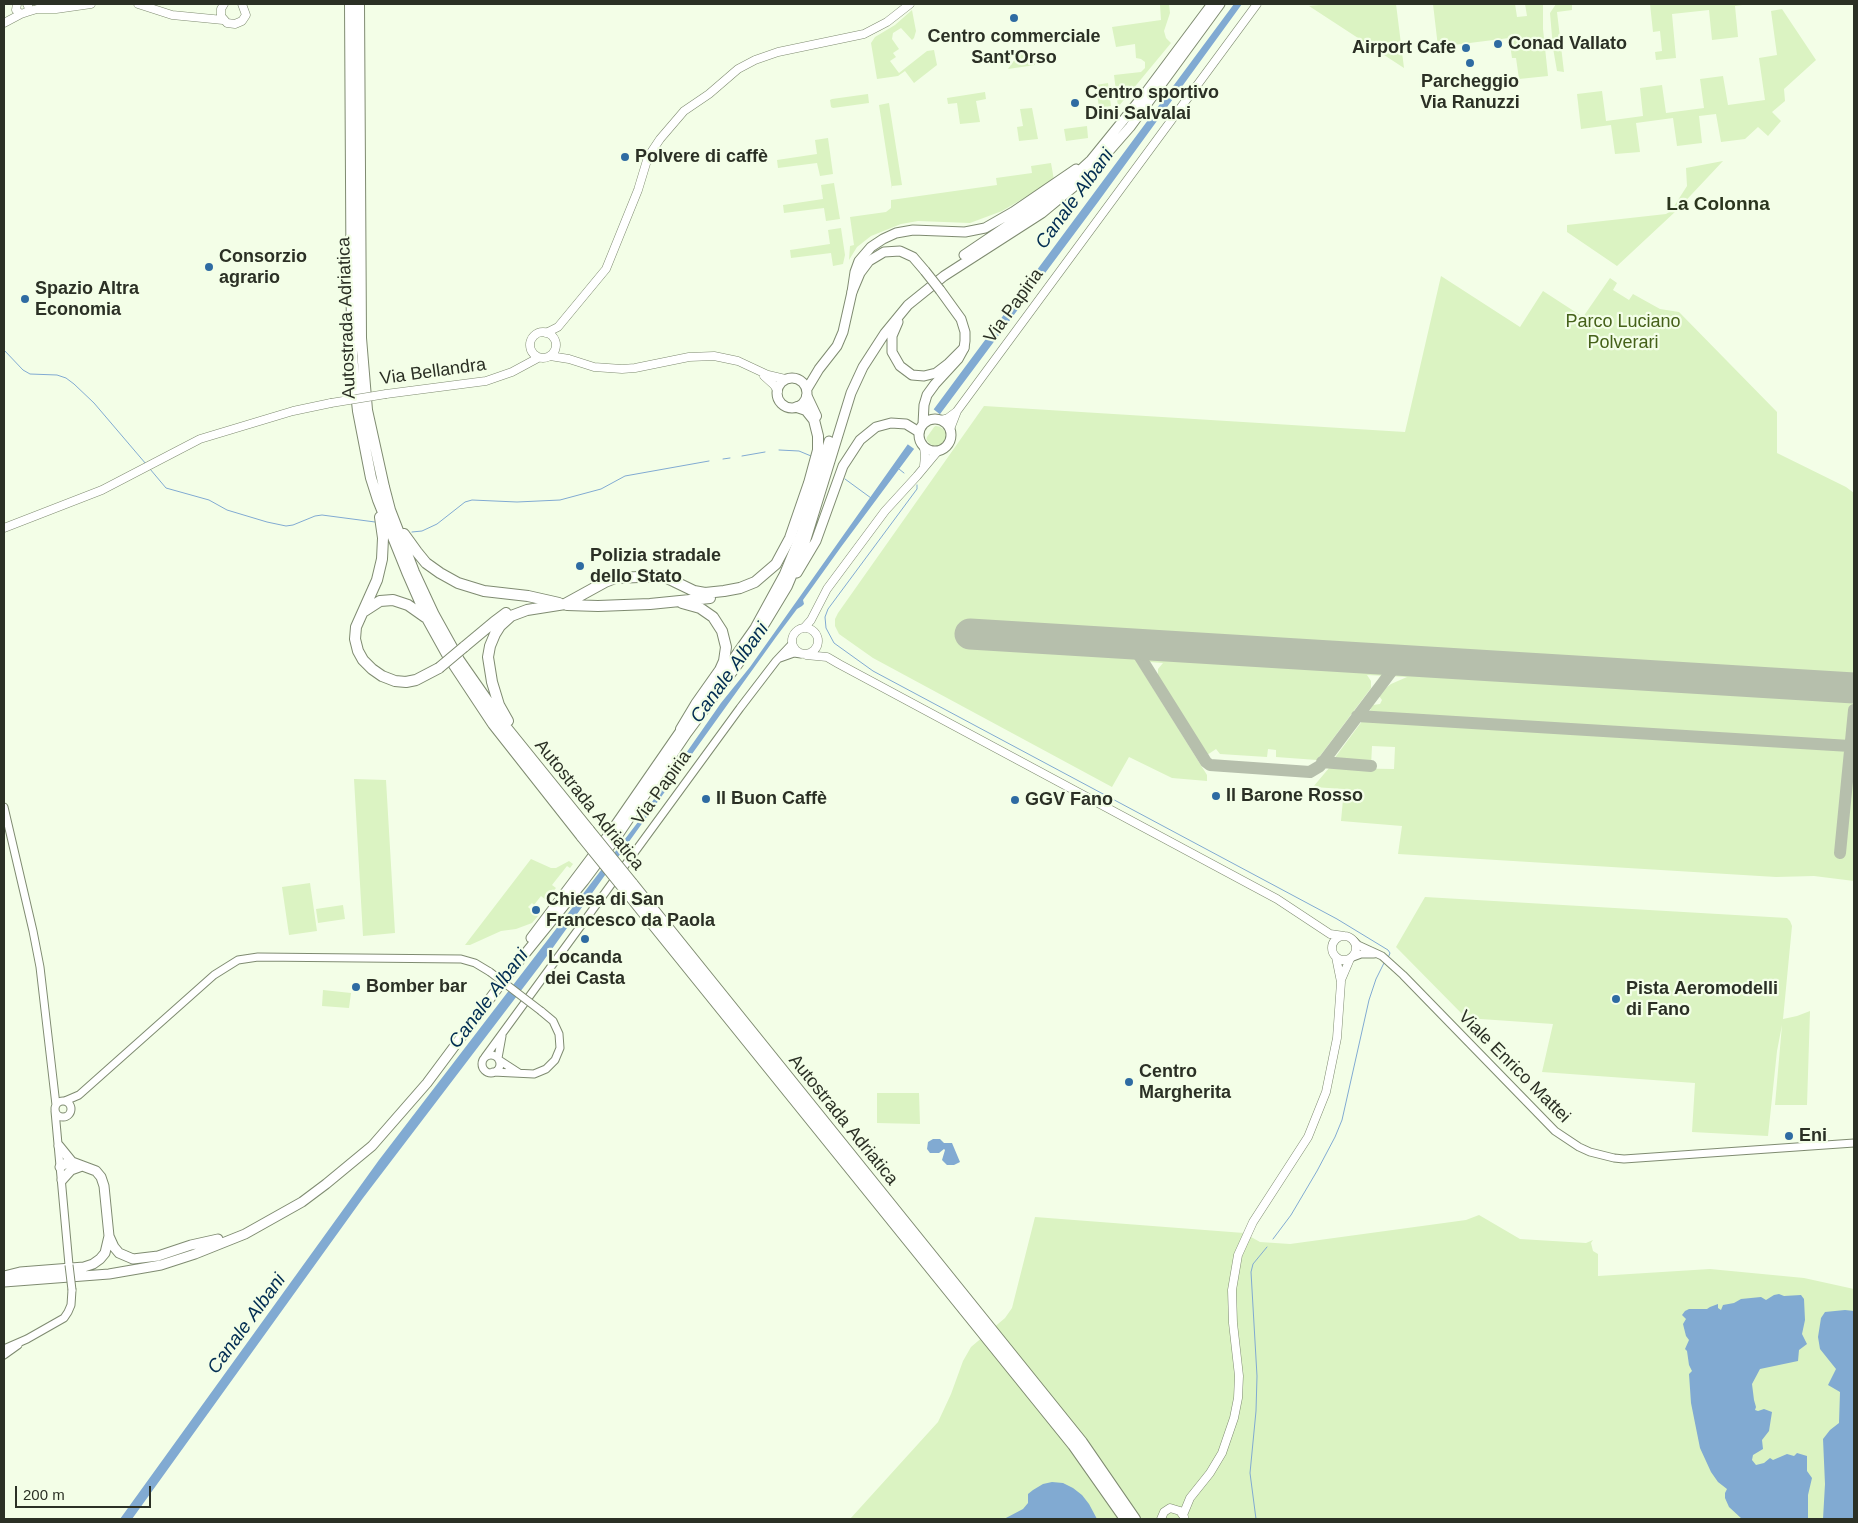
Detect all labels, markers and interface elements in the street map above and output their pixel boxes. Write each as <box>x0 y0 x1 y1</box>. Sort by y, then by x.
marker: Centro commerciale Sant'Orso <box>1008 12 1020 24</box>
place label: Centro commerciale Sant'Orso <box>927 26 1101 68</box>
place label: Conad Vallato <box>1508 33 1627 55</box>
place label: Airport Cafe <box>1352 37 1456 59</box>
marker: Conad Vallato <box>1492 38 1504 50</box>
marker: Airport Cafe <box>1460 42 1472 54</box>
marker: Parcheggio Via Ranuzzi <box>1464 57 1476 69</box>
place label: Parcheggio Via Ranuzzi <box>1420 71 1520 114</box>
place label: Centro sportivo Dini Salvalai <box>1085 82 1219 125</box>
marker: Centro sportivo Dini Salvalai <box>1069 97 1081 109</box>
water label: Canale Albani <box>1031 144 1119 254</box>
place label: Polvere di caffè <box>635 146 768 168</box>
marker: Polvere di caffè <box>619 151 631 163</box>
district label: La Colonna <box>1666 194 1770 216</box>
street label: Autostrada Adriatica <box>333 237 361 399</box>
place label: Consorzio agrario <box>219 246 307 288</box>
marker: Consorzio agrario <box>203 261 215 273</box>
street label: Via Papiria <box>980 265 1048 347</box>
place label: Spazio Altra Economia <box>35 278 139 320</box>
marker: Spazio Altra Economia <box>19 293 31 305</box>
park label: Parco Luciano Polverari <box>1565 311 1681 354</box>
street label: Via Bellandra <box>379 354 487 390</box>
place label: Polizia stradale dello Stato <box>590 545 721 588</box>
marker: Polizia stradale dello Stato <box>574 560 586 572</box>
water label: Canale Albani <box>686 618 774 728</box>
street label: Autostrada Adriatica <box>530 735 648 875</box>
street label: Via Papiria <box>628 747 696 829</box>
place label: Il Barone Rosso <box>1226 785 1363 807</box>
place label: Il Buon Caffè <box>716 788 827 810</box>
place label: GGV Fano <box>1025 789 1113 811</box>
marker: Il Barone Rosso <box>1210 790 1222 802</box>
marker: Il Buon Caffè <box>700 793 712 805</box>
marker: GGV Fano <box>1009 794 1021 806</box>
place label: Chiesa di San Francesco da Paola <box>546 889 715 932</box>
marker: Chiesa di San Francesco da Paola <box>530 904 542 916</box>
marker: Locanda dei Casta <box>579 933 591 945</box>
water label: Canale Albani <box>444 945 534 1053</box>
place label: Locanda dei Casta <box>545 947 625 990</box>
place label: Bomber bar <box>366 976 467 998</box>
place label: Pista Aeromodelli di Fano <box>1626 978 1778 1021</box>
marker: Bomber bar <box>350 981 362 993</box>
marker: Pista Aeromodelli di Fano <box>1610 993 1622 1005</box>
street label: Viale Enrico Mattei <box>1453 1006 1575 1128</box>
street label: Autostrada Adriatica <box>784 1050 902 1190</box>
place label: Centro Margherita <box>1139 1061 1231 1104</box>
marker: Centro Margherita <box>1123 1076 1135 1088</box>
place label: Eni <box>1799 1125 1827 1147</box>
marker: Eni <box>1783 1130 1795 1142</box>
water label: Canale Albani <box>203 1269 291 1379</box>
scale bar <box>18 1476 154 1508</box>
text: 200 m <box>23 1486 65 1503</box>

